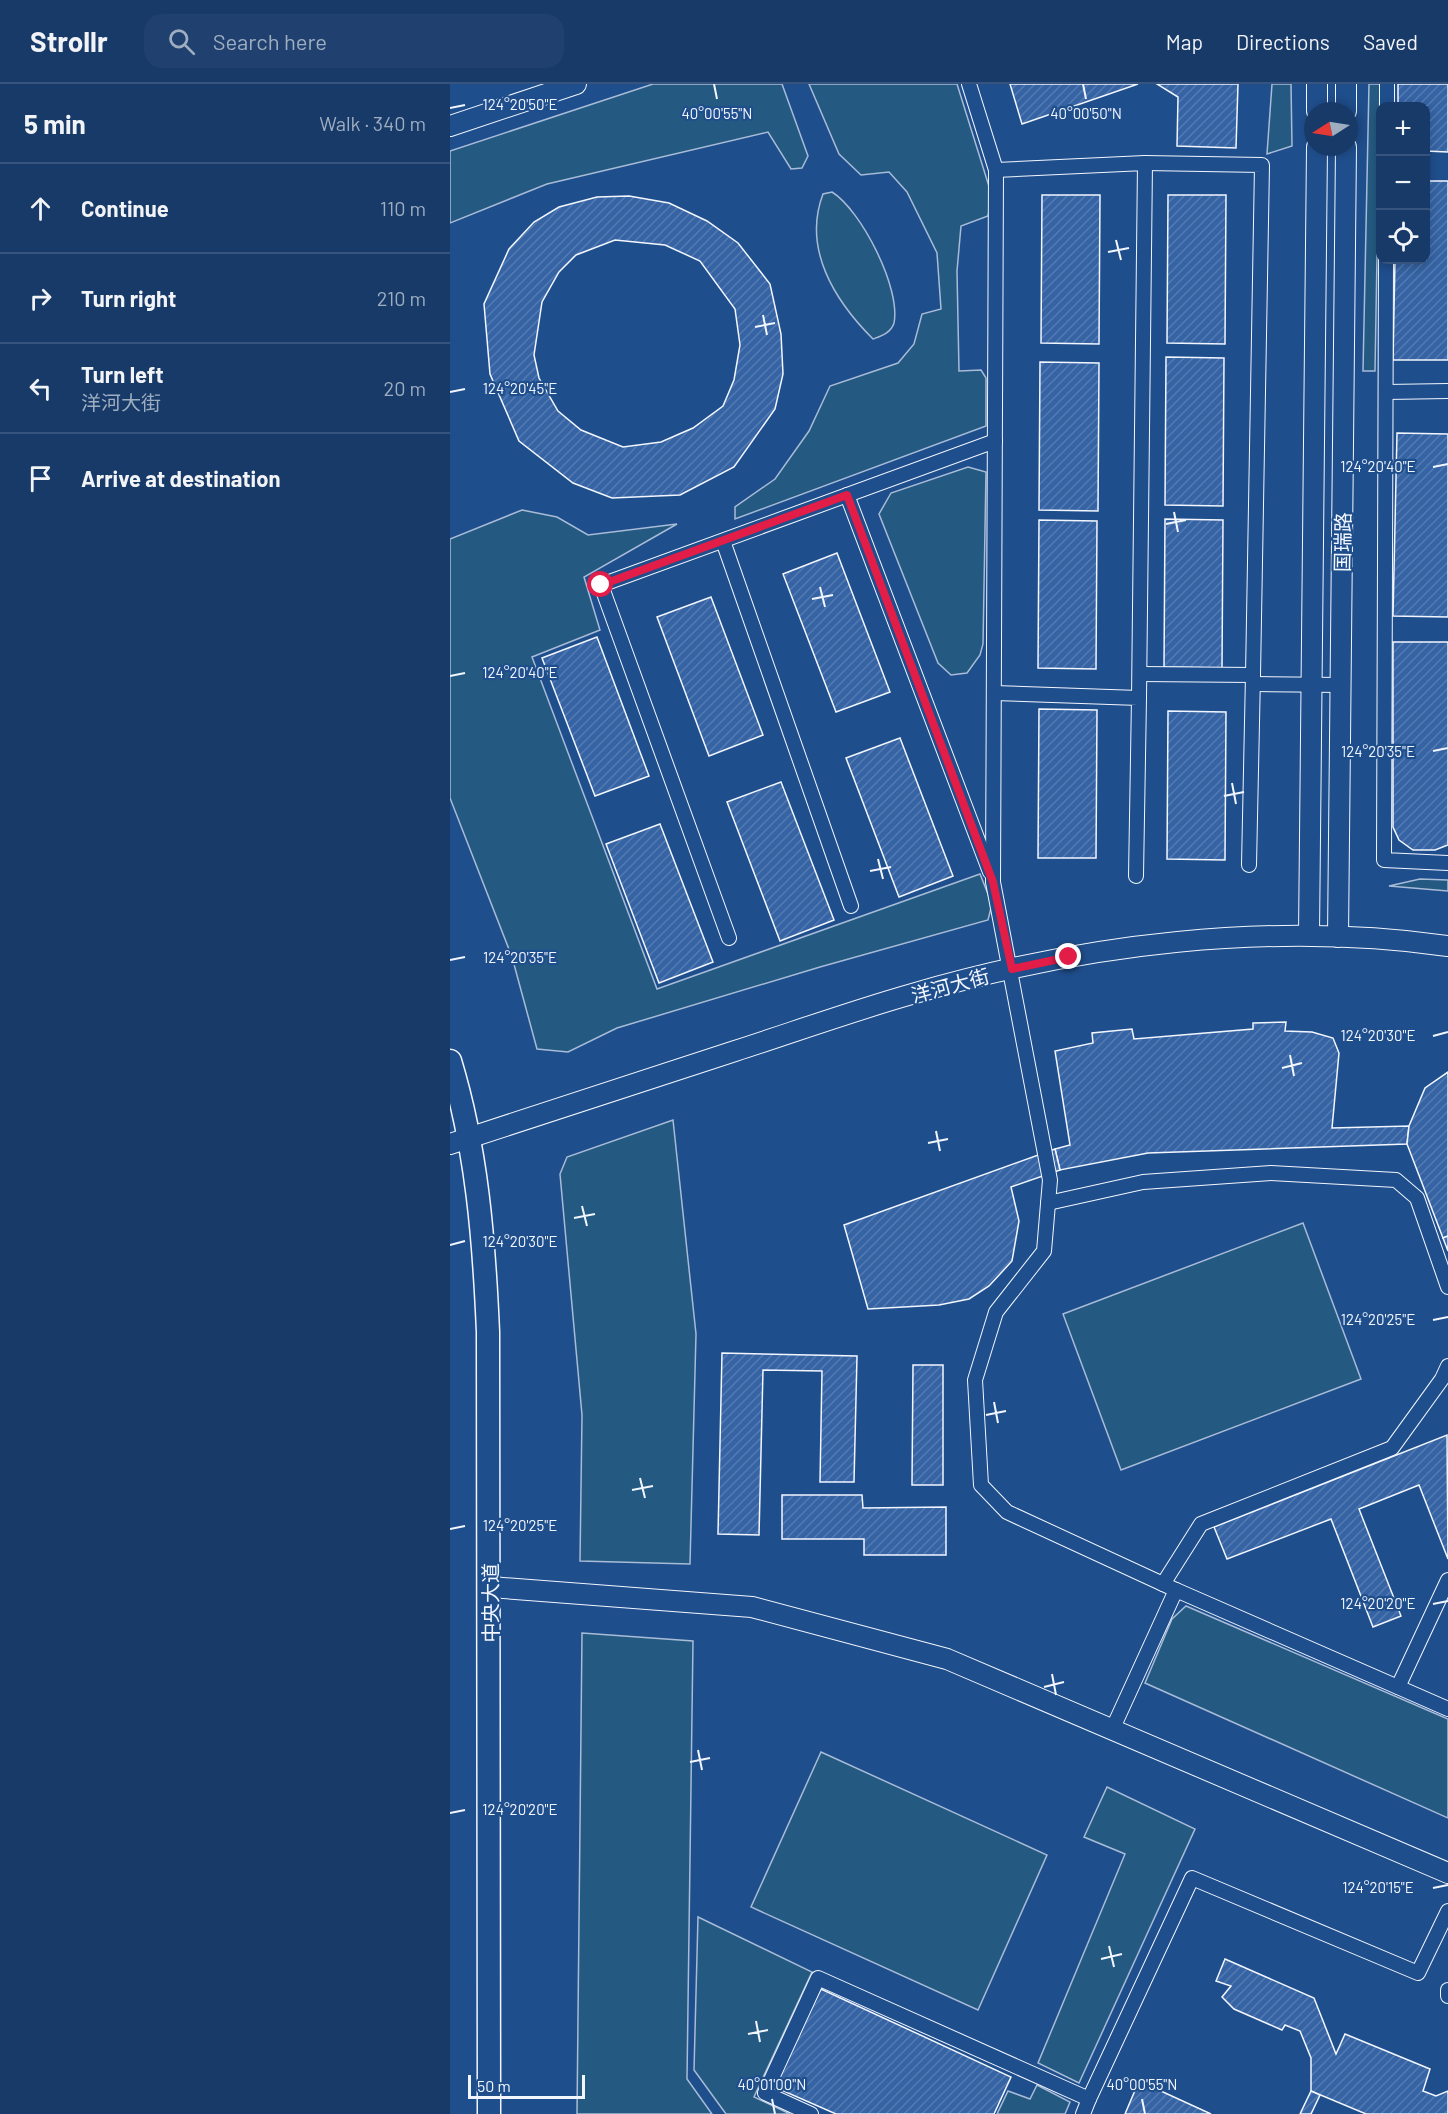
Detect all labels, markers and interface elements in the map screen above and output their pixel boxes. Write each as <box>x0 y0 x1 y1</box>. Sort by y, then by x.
search box <box>144 14 564 68</box>
text: Strollr <box>30 24 108 58</box>
icon: search <box>165 25 198 58</box>
text: Search here <box>213 28 327 54</box>
text: Map <box>1166 29 1203 54</box>
text: Directions <box>1236 29 1330 54</box>
text: Saved <box>1363 29 1418 54</box>
text: 124°20'50"E <box>483 95 557 113</box>
north arrow <box>1304 102 1358 156</box>
map controls <box>1376 102 1430 264</box>
button: + <box>1376 102 1430 156</box>
text: 40°00'55"N <box>682 104 752 122</box>
text: 40°00'50"N <box>1050 104 1122 122</box>
text: 5 min <box>24 108 86 139</box>
text: Walk · 340 m <box>319 111 426 135</box>
button: − <box>1376 156 1430 210</box>
icon: ahead <box>24 192 57 225</box>
text: Continue <box>81 195 169 221</box>
text: 110 m <box>380 196 426 220</box>
button: locate <box>1376 210 1430 264</box>
icon: right <box>24 282 57 315</box>
text: Turn right <box>81 285 176 311</box>
text: 210 m <box>377 286 426 310</box>
text: Turn left <box>81 361 164 387</box>
icon: left <box>24 372 57 405</box>
text: 20 m <box>383 376 426 400</box>
text: 124°20'45"E <box>483 379 557 397</box>
text: 洋河大街 <box>81 390 161 414</box>
text: 124°20'40"E <box>1340 457 1416 475</box>
icon: arrive <box>24 462 57 495</box>
text: Arrive at destination <box>81 465 280 491</box>
street label: 国瑞路 <box>1329 512 1355 572</box>
route start <box>587 571 613 597</box>
text: 124°20'40"E <box>482 663 558 681</box>
text: 124°20'35"E <box>1341 742 1415 760</box>
route end <box>1055 943 1081 969</box>
text: 124°20'35"E <box>483 948 557 966</box>
street label: 洋河大街 <box>908 963 992 1007</box>
text: 124°20'30"E <box>1341 1026 1416 1044</box>
text: 124°20'30"E <box>483 1232 558 1250</box>
text: 124°20'25"E <box>1341 1310 1415 1328</box>
text: 124°20'25"E <box>483 1516 557 1534</box>
street label: 中央大道 <box>478 1563 502 1643</box>
text: 124°20'20"E <box>1340 1594 1416 1612</box>
text: 124°20'20"E <box>482 1800 558 1818</box>
text: 124°20'15"E <box>1342 1878 1414 1896</box>
scale bar <box>468 2072 585 2100</box>
text: 40°01'00"N <box>738 2075 806 2093</box>
text: 40°00'55"N <box>1107 2075 1177 2093</box>
text: 50 m <box>477 2076 511 2095</box>

